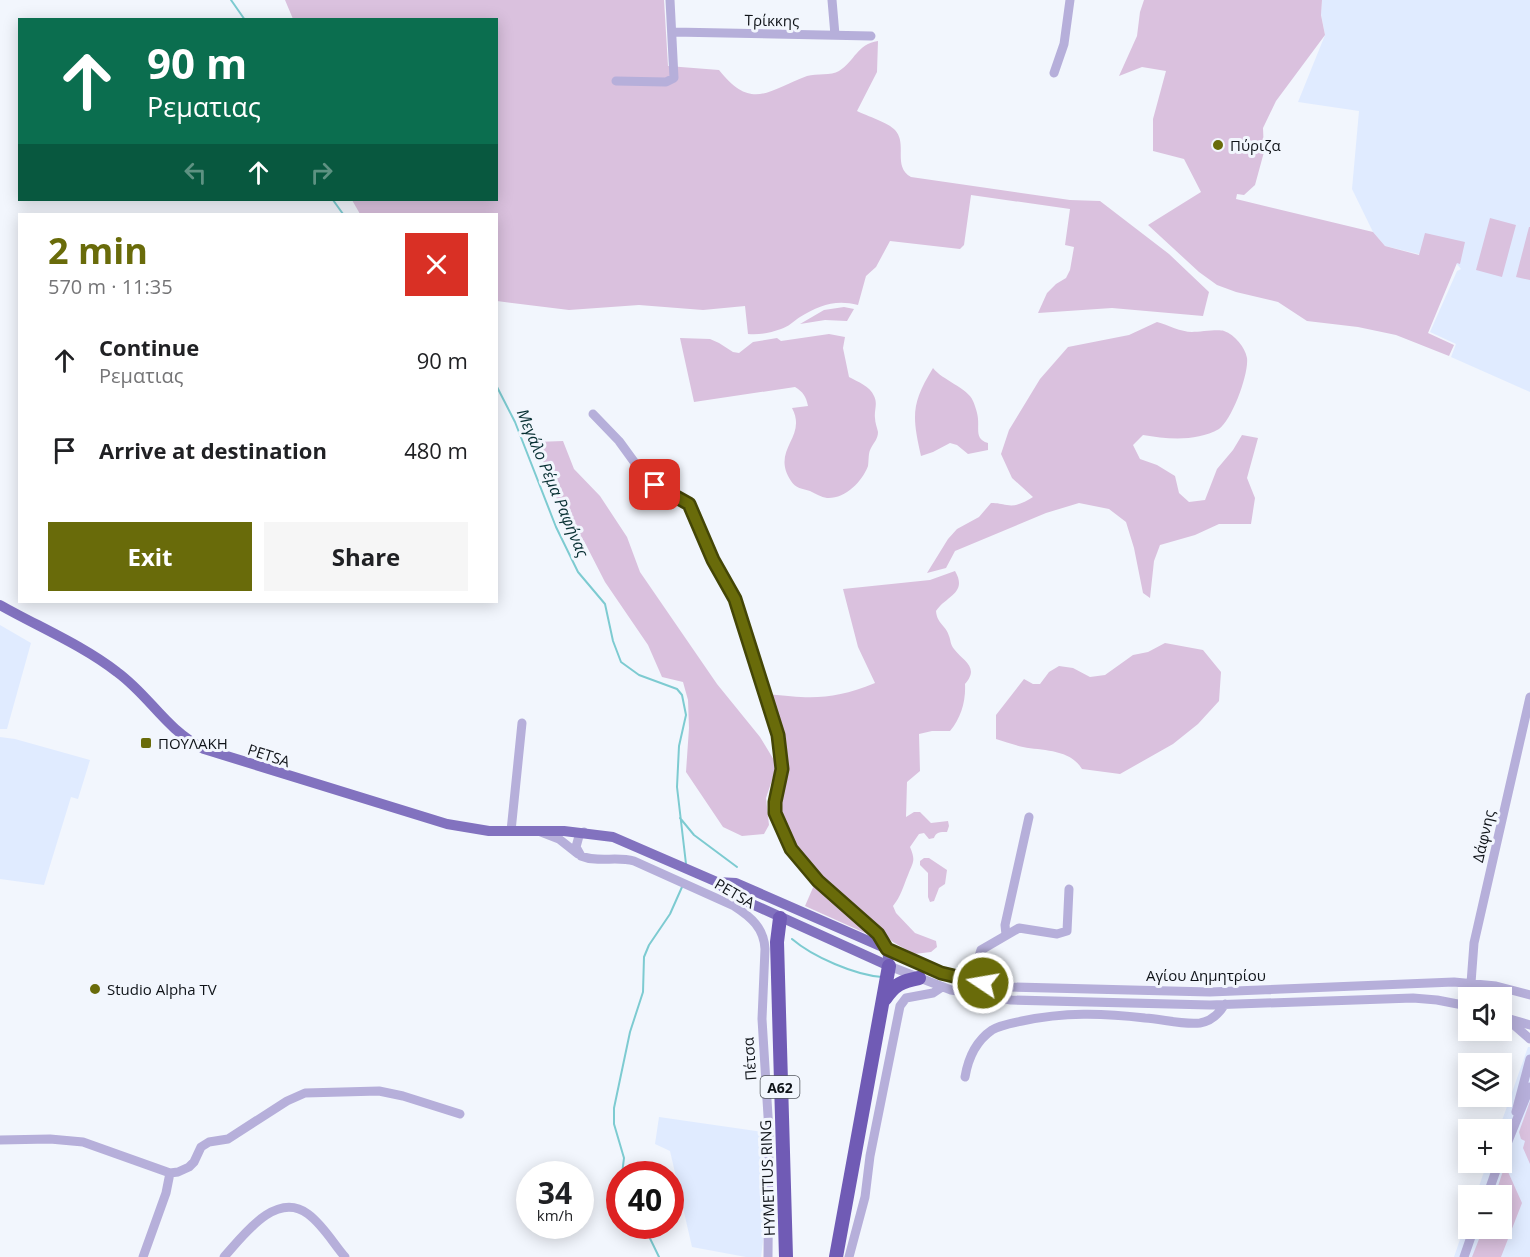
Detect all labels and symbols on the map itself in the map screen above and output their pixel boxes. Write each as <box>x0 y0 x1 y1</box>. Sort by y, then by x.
street label: Τρίκκης <box>745 10 799 30</box>
place label: Πύριζα <box>1230 135 1281 155</box>
marker: Πύριζα <box>1211 138 1225 152</box>
water label: Μεγάλο Ρέμα Ραφήνας <box>512 405 595 561</box>
pin <box>629 459 680 510</box>
place label: ΠΟΥΛΑΚΗ <box>158 733 228 753</box>
marker: ΠΟΥΛΑΚΗ <box>139 736 153 750</box>
street label: PETSA <box>245 739 293 771</box>
street label: Δάφνης <box>1467 808 1499 864</box>
street label: PETSA <box>711 874 759 913</box>
position arrow <box>951 951 1015 1015</box>
street label: Αγίου Δημητρίου <box>1146 965 1266 985</box>
place label: Studio Alpha TV <box>107 979 217 999</box>
marker: Studio Alpha TV <box>88 982 102 996</box>
street label: Πέτσα <box>738 1037 760 1081</box>
road number: Α62 <box>760 1076 800 1098</box>
street label: HYMETTUS RING <box>755 1119 779 1237</box>
speed limit sign: 40 <box>606 1161 684 1239</box>

